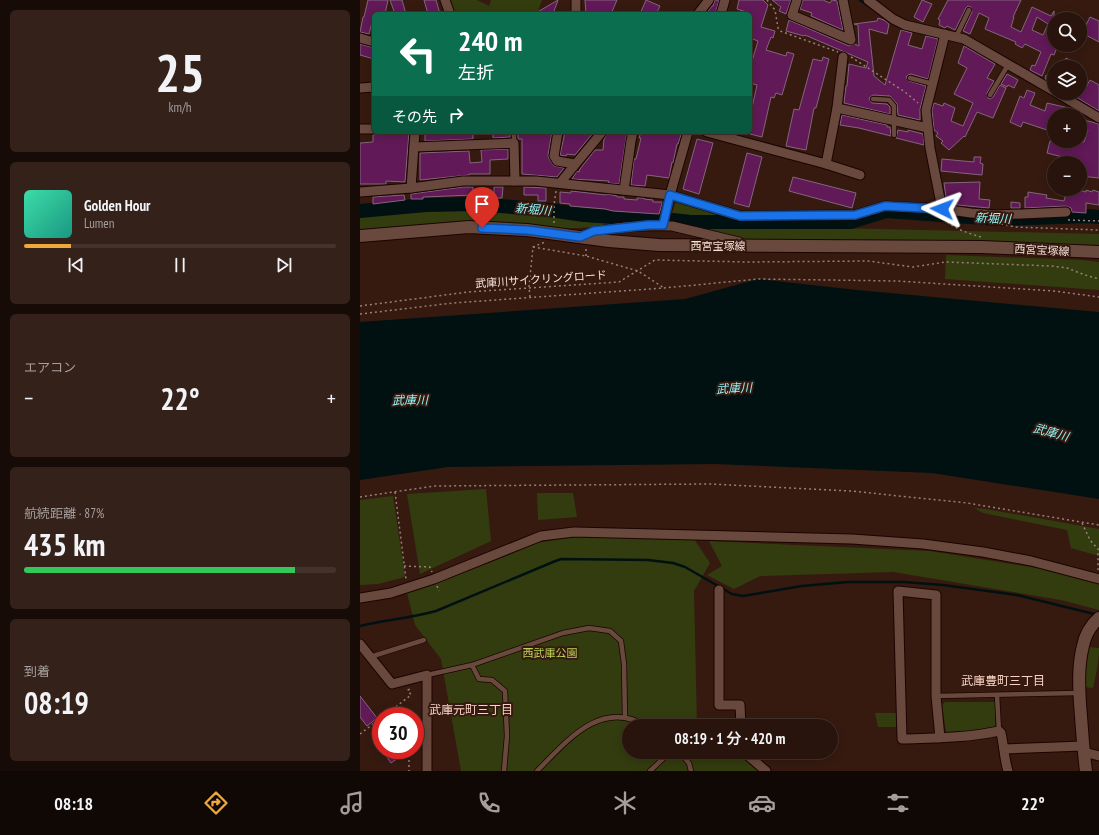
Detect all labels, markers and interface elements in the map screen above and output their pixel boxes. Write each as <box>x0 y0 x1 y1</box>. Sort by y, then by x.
map controls <box>1047 12 1087 196</box>
button: search <box>1047 12 1087 52</box>
text: 240 m <box>458 22 522 59</box>
icon: left <box>392 28 444 80</box>
text: 25 <box>155 39 205 106</box>
button: layers <box>1047 60 1087 100</box>
text: 左折 <box>458 61 494 84</box>
text: km/h <box>168 99 192 116</box>
icon: right <box>445 104 467 126</box>
text: その先 <box>392 107 437 126</box>
button: + <box>1047 108 1087 148</box>
button: − <box>1047 156 1087 196</box>
pin <box>465 187 499 228</box>
position arrow <box>921 188 963 230</box>
icon: arrive <box>471 193 493 215</box>
text: Golden Hour <box>84 196 151 215</box>
water label: 新堀川 <box>514 200 554 218</box>
water label: 新堀川 <box>975 210 1013 226</box>
text: Lumen <box>84 215 114 232</box>
street label: 西宮宝塚線 <box>691 239 746 253</box>
street label: 西宮宝塚線 <box>1014 242 1070 258</box>
icon: previous <box>65 254 87 276</box>
icon: pause <box>169 254 191 276</box>
icon: next <box>273 254 295 276</box>
street label: 武庫川サイクリングロード <box>475 267 607 291</box>
text: エアコン <box>24 359 76 376</box>
text: 22° <box>160 379 200 418</box>
water label: 武庫川 <box>716 379 754 396</box>
text: − <box>24 384 33 412</box>
text: + <box>327 384 336 412</box>
water label: 武庫川 <box>392 392 430 408</box>
water label: 武庫川 <box>1032 420 1072 444</box>
text: 航続距離 · 87% <box>24 505 104 522</box>
text: 435 km <box>24 525 105 564</box>
park label: 西武庫公園 <box>523 646 578 660</box>
text: 到着 <box>24 663 50 680</box>
district label: 武庫豊町三丁目 <box>961 673 1045 688</box>
text: 08:19 <box>24 683 89 722</box>
district label: 武庫元町三丁目 <box>429 702 513 717</box>
speed limit sign: 30 <box>372 707 424 759</box>
text: 08:19 · 1 分 · 420 m <box>675 729 785 748</box>
icon: directions <box>202 789 230 817</box>
icon: music <box>338 789 366 817</box>
icon: phone <box>475 789 503 817</box>
icon: climate <box>611 789 639 817</box>
icon: car <box>748 789 776 817</box>
icon: filters <box>884 789 912 817</box>
text: 08:18 <box>54 792 93 815</box>
text: 22° <box>1021 792 1045 815</box>

